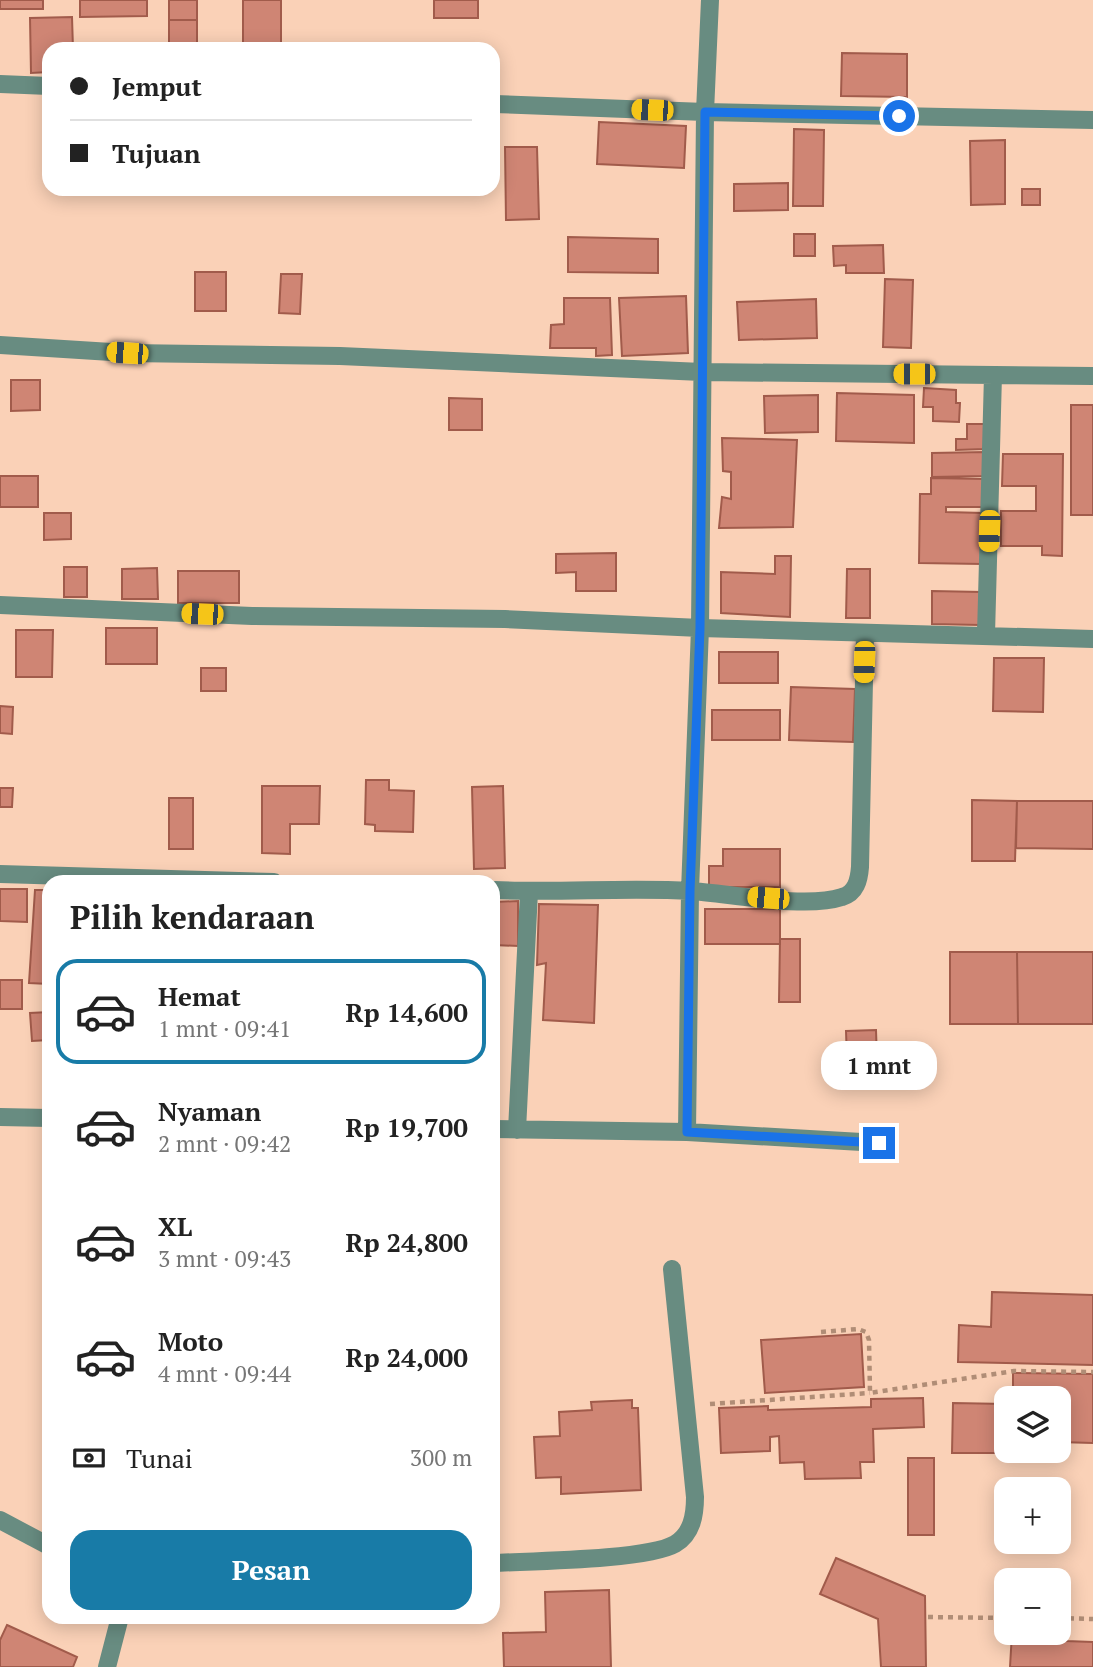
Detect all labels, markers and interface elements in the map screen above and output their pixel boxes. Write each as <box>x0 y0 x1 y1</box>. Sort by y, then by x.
text: Jemput <box>112 69 202 103</box>
car <box>631 99 674 121</box>
route start <box>883 100 915 132</box>
text: Tujuan <box>112 136 200 170</box>
car <box>106 341 149 365</box>
car <box>894 364 936 385</box>
car <box>978 510 1001 552</box>
car <box>181 603 224 625</box>
car <box>853 641 876 683</box>
car <box>747 886 790 910</box>
text: Pilih kendaraan <box>70 896 314 938</box>
text: Hemat <box>158 979 241 1013</box>
icon: car <box>74 980 137 1043</box>
text: Rp 14,600 <box>346 995 468 1029</box>
text: 1 mnt · 09:41 <box>158 1013 291 1044</box>
callout: 1 mnt <box>821 1042 937 1090</box>
text: 1 mnt <box>847 1050 911 1081</box>
text: Nyaman <box>158 1094 261 1128</box>
icon: car <box>74 1095 137 1158</box>
text: Rp 19,700 <box>346 1110 468 1144</box>
route end <box>863 1127 895 1159</box>
text: 2 mnt · 09:42 <box>158 1128 291 1159</box>
text: XL <box>158 1209 192 1243</box>
icon: car <box>74 1210 137 1273</box>
text: Rp 24,800 <box>346 1225 468 1259</box>
text: 3 mnt · 09:43 <box>158 1243 291 1274</box>
text: Moto <box>158 1324 223 1358</box>
icon: car <box>74 1325 137 1388</box>
text: Rp 24,000 <box>346 1340 468 1374</box>
text: 4 mnt · 09:44 <box>158 1358 291 1389</box>
map controls <box>994 1386 1071 1645</box>
button: layers <box>994 1386 1071 1463</box>
icon: cash <box>70 1439 108 1477</box>
text: Tunai <box>126 1441 193 1475</box>
text: 300 m <box>410 1442 472 1473</box>
button: + <box>994 1477 1071 1554</box>
button: Pesan <box>70 1530 472 1610</box>
button: − <box>994 1568 1071 1645</box>

